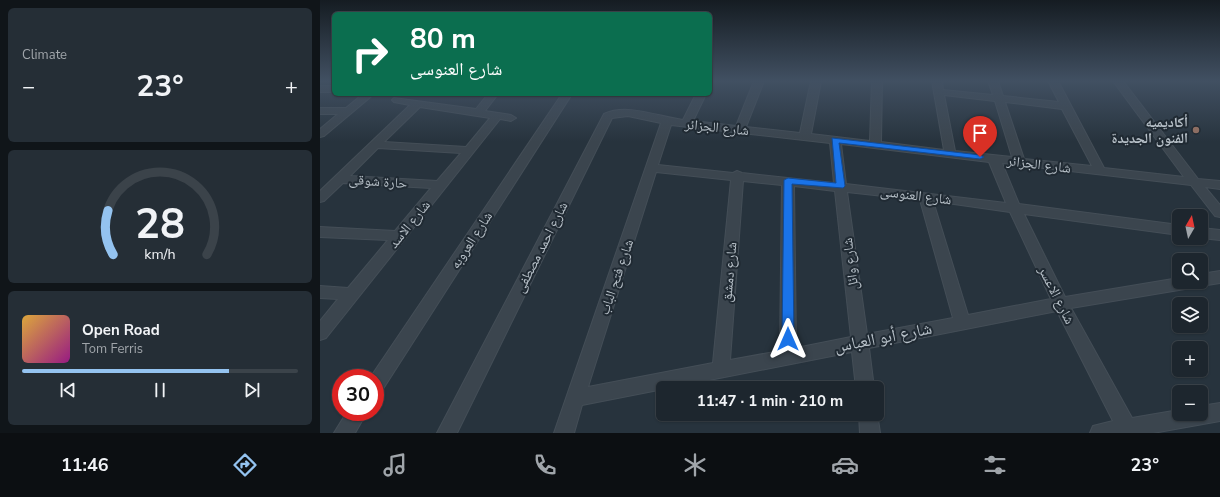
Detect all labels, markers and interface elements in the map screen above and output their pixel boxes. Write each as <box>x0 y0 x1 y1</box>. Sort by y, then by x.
text: 80 m <box>410 20 476 58</box>
icon: right <box>344 28 396 80</box>
text: Climate <box>22 46 67 64</box>
text: شارع العنوسى <box>410 57 502 81</box>
text: 23° <box>136 66 184 107</box>
text: − <box>22 72 35 102</box>
text: + <box>285 72 298 102</box>
place label: أكاديميه الفنون الجديدة <box>1112 113 1188 148</box>
street label: شارع الجزائر <box>683 115 750 140</box>
pin <box>963 116 997 157</box>
icon: arrive <box>969 122 991 144</box>
marker: أكاديميه الفنون الجديدة <box>1191 125 1201 135</box>
street label: شارع الجزائر <box>1005 151 1072 178</box>
street label: حارة شوقى <box>348 170 408 193</box>
street label: شارع العنوسى <box>879 182 953 209</box>
text: 28 <box>135 195 185 252</box>
street label: شارع الاسد <box>384 196 435 252</box>
street label: شارع احمد مصطفى <box>510 199 573 296</box>
street label: شارع العروبه <box>446 208 497 273</box>
north arrow <box>1172 209 1208 245</box>
map controls <box>1172 209 1208 421</box>
street label: شارع فتح الباب <box>595 237 638 318</box>
street label: شارع وائل <box>838 237 863 291</box>
street label: شارع دمشق <box>717 241 742 303</box>
text: km/h <box>144 244 176 263</box>
button: search <box>1172 253 1208 289</box>
street label: شارع الاعسر <box>1033 262 1079 328</box>
button: layers <box>1172 297 1208 333</box>
street label: شارع أبو العباس <box>832 317 934 358</box>
position arrow <box>767 318 809 360</box>
text: Open Road <box>82 320 160 340</box>
text: Tom Ferris <box>82 340 143 358</box>
button: + <box>1172 341 1208 377</box>
speed limit sign: 30 <box>332 369 384 421</box>
icon: previous <box>57 379 79 401</box>
icon: pause <box>149 379 171 401</box>
icon: next <box>241 379 263 401</box>
button: − <box>1172 385 1208 421</box>
text: 11:47 · 1 min · 210 m <box>697 391 843 411</box>
icon: directions <box>231 451 259 479</box>
icon: music <box>381 451 409 479</box>
icon: phone <box>531 451 559 479</box>
icon: climate <box>681 451 709 479</box>
icon: car <box>831 451 859 479</box>
icon: filters <box>981 451 1009 479</box>
text: 11:46 <box>61 453 109 477</box>
text: 23° <box>1131 453 1159 477</box>

